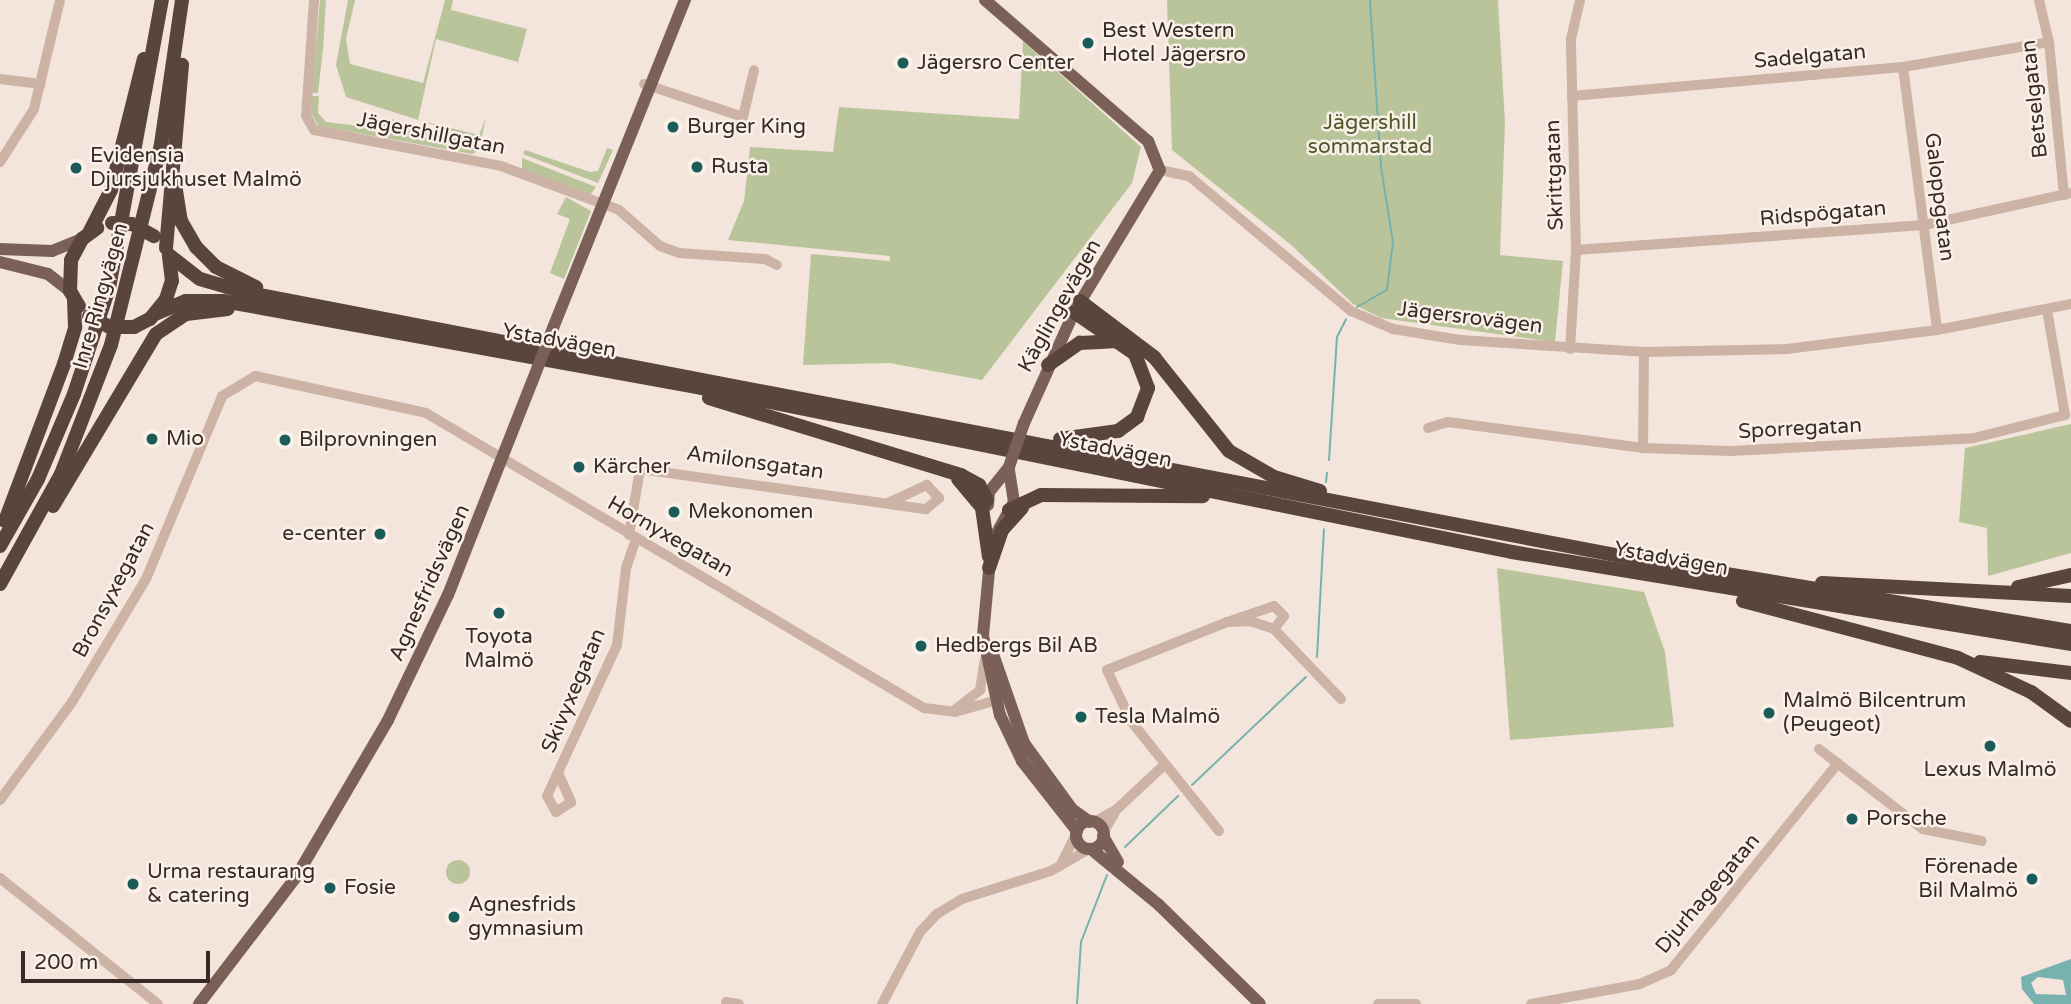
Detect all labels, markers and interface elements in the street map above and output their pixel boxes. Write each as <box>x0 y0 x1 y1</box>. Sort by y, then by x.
place label: Best Western Hotel Jägersro <box>1102 18 1246 68</box>
marker: Best Western Hotel Jägersro <box>1080 35 1096 51</box>
street label: Betselgatan <box>2016 39 2054 159</box>
street label: Sadelgatan <box>1753 40 1867 74</box>
place label: Jägersro Center <box>917 50 1074 76</box>
marker: Jägersro Center <box>895 55 911 71</box>
street label: Jägershillgatan <box>355 107 507 161</box>
park label: Jägershill sommarstad <box>1308 110 1432 160</box>
place label: Burger King <box>687 114 806 140</box>
marker: Burger King <box>665 119 681 135</box>
street label: Skrittgatan <box>1540 119 1570 231</box>
street label: Galoppgatan <box>1919 131 1959 263</box>
place label: Evidensia Djursjukhuset Malmö <box>90 143 302 193</box>
place label: Rusta <box>711 154 769 180</box>
marker: Rusta <box>689 159 705 175</box>
marker: Evidensia Djursjukhuset Malmö <box>68 160 84 176</box>
street label: Ridspögatan <box>1759 196 1887 232</box>
street label: Inre Ringvägen <box>68 220 134 372</box>
street label: Käglingevägen <box>1013 235 1107 377</box>
street label: Jägersrovägen <box>1396 297 1544 339</box>
street label: Ystadvägen <box>500 319 618 363</box>
street label: Sporregatan <box>1737 413 1863 445</box>
place label: Mio <box>166 426 204 452</box>
place label: Bilprovningen <box>299 427 437 453</box>
street label: Ystadvägen <box>1056 427 1174 473</box>
marker: Mio <box>144 431 160 447</box>
marker: Bilprovningen <box>277 432 293 448</box>
street label: Amilonsgatan <box>685 441 825 485</box>
place label: Kärcher <box>593 454 671 480</box>
marker: Kärcher <box>571 459 587 475</box>
street label: Hornyxegatan <box>603 491 737 583</box>
place label: Mekonomen <box>688 499 813 525</box>
street label: Agnesfridsvägen <box>384 501 476 665</box>
marker: Mekonomen <box>666 504 682 520</box>
street label: Bronsyxegatan <box>68 518 160 662</box>
place label: e-center <box>282 521 366 547</box>
marker: e-center <box>372 526 388 542</box>
street label: Ystadvägen <box>1612 537 1730 581</box>
marker: Toyota Malmö <box>491 605 507 621</box>
place label: Toyota Malmö <box>464 624 534 674</box>
street label: Skivyxegatan <box>536 625 612 757</box>
place label: Hedbergs Bil AB <box>935 633 1098 659</box>
marker: Hedbergs Bil AB <box>913 638 929 654</box>
place label: Malmö Bilcentrum (Peugeot) <box>1783 688 1966 738</box>
place label: Tesla Malmö <box>1095 704 1220 730</box>
marker: Malmö Bilcentrum (Peugeot) <box>1761 705 1777 721</box>
marker: Tesla Malmö <box>1073 709 1089 725</box>
marker: Lexus Malmö <box>1982 738 1998 754</box>
place label: Lexus Malmö <box>1924 757 2056 783</box>
place label: Porsche <box>1866 806 1947 832</box>
marker: Porsche <box>1844 811 1860 827</box>
street label: Djurhagegatan <box>1651 829 1765 959</box>
place label: Förenade Bil Malmö <box>1918 854 2018 904</box>
place label: Urma restaurang & catering <box>147 859 315 909</box>
marker: Förenade Bil Malmö <box>2024 871 2040 887</box>
place label: Fosie <box>344 875 396 901</box>
marker: Urma restaurang & catering <box>125 876 141 892</box>
marker: Fosie <box>322 880 338 896</box>
place label: Agnesfrids gymnasium <box>468 892 584 942</box>
marker: Agnesfrids gymnasium <box>446 909 462 925</box>
scale bar <box>24 937 214 981</box>
text: 200 m <box>34 950 98 975</box>

